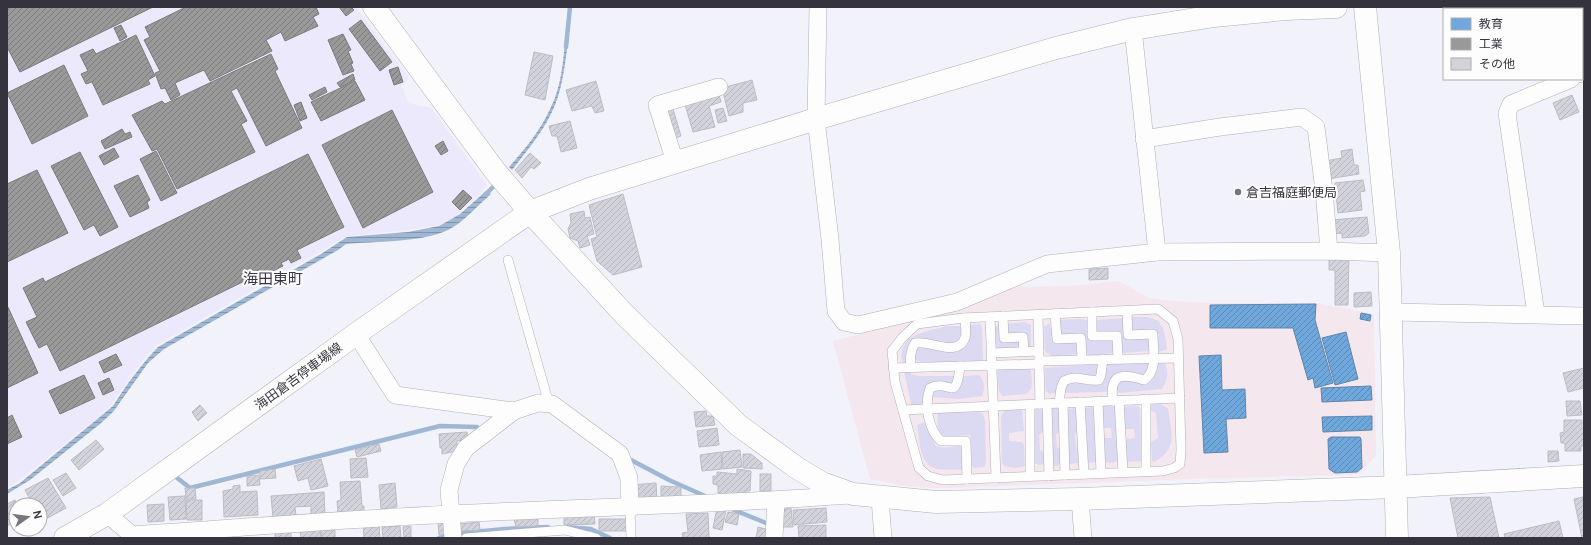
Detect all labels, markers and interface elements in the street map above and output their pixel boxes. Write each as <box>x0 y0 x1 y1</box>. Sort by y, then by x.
legend <box>1443 8 1583 80</box>
text: 教育 <box>1479 15 1503 32</box>
text: 工業 <box>1479 35 1503 52</box>
text: その他 <box>1479 55 1515 72</box>
place label: 倉吉福庭郵便局 <box>1246 183 1337 201</box>
marker: 倉吉福庭郵便局 <box>1233 187 1243 197</box>
district label: 海田東町 <box>243 268 303 289</box>
street label: 海田倉吉停車場線 <box>251 338 345 414</box>
north arrow <box>8 497 48 537</box>
text: N <box>30 509 46 520</box>

